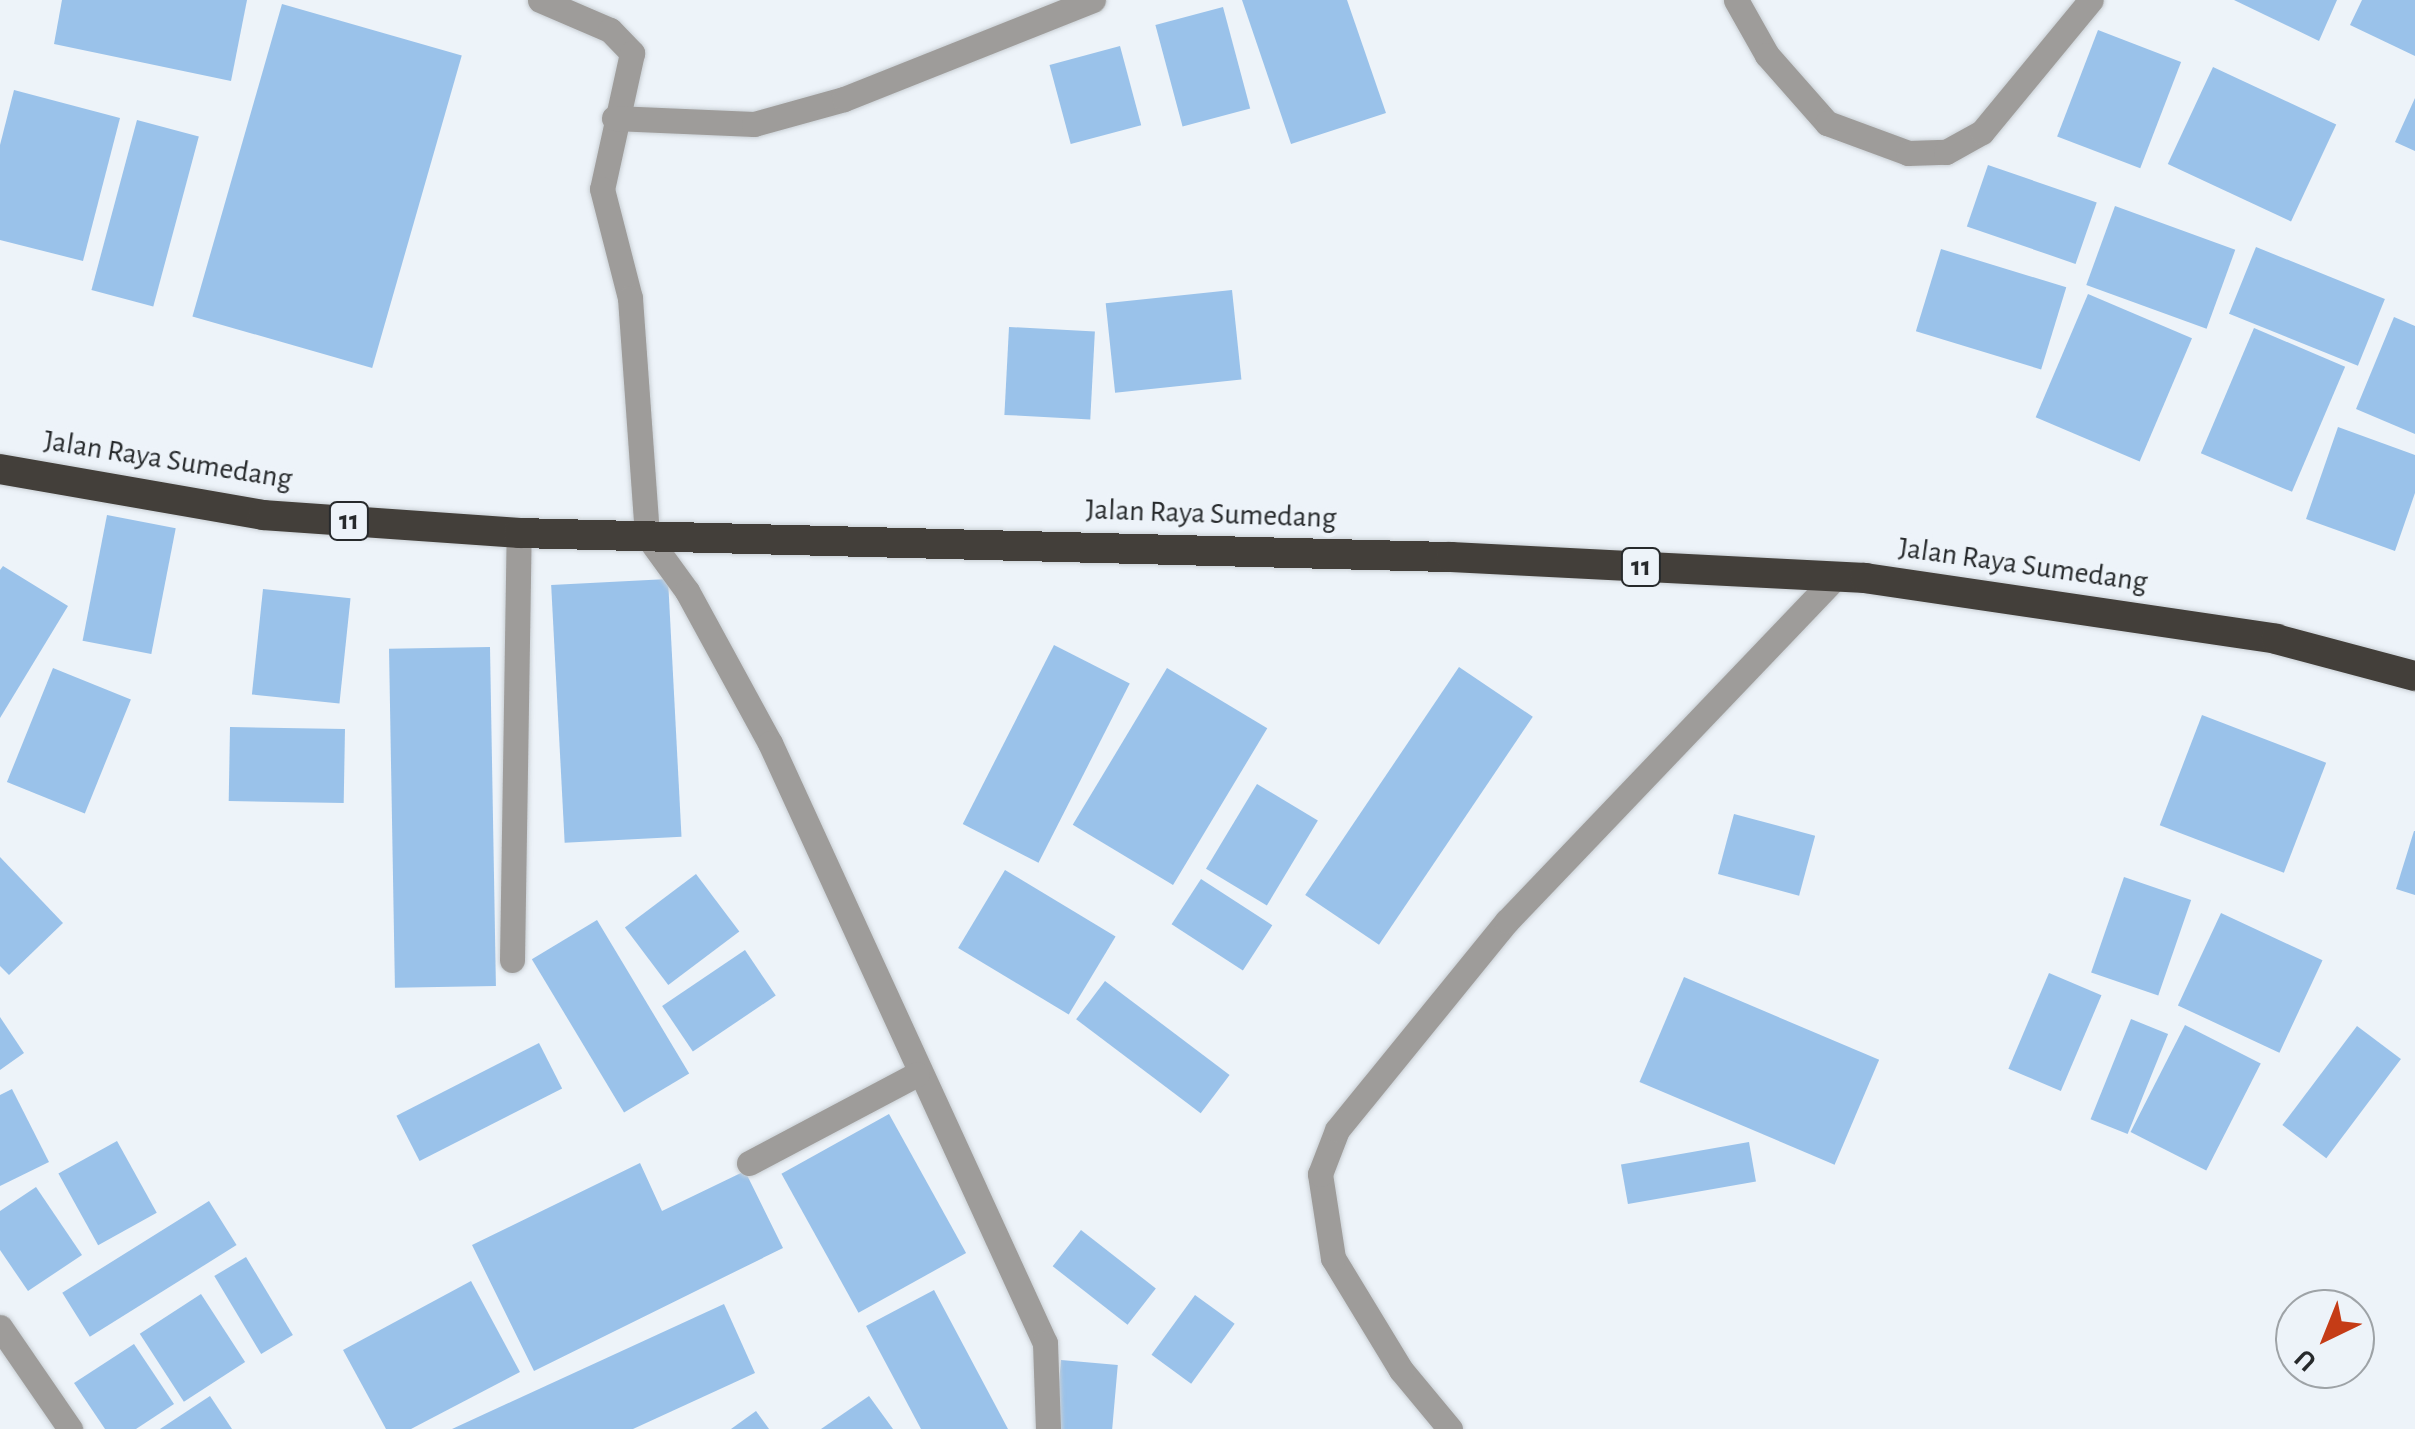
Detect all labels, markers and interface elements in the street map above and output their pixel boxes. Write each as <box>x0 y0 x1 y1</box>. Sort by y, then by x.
street label: Jalan Raya Sumedang <box>41 423 295 497</box>
street label: Jalan Raya Sumedang <box>1085 492 1337 536</box>
road number: 11 <box>326 498 372 544</box>
street label: Jalan Raya Sumedang <box>1896 530 2150 600</box>
road number: 11 <box>1618 544 1664 590</box>
north arrow <box>2275 1289 2375 1389</box>
text: U <box>2290 1343 2322 1376</box>

